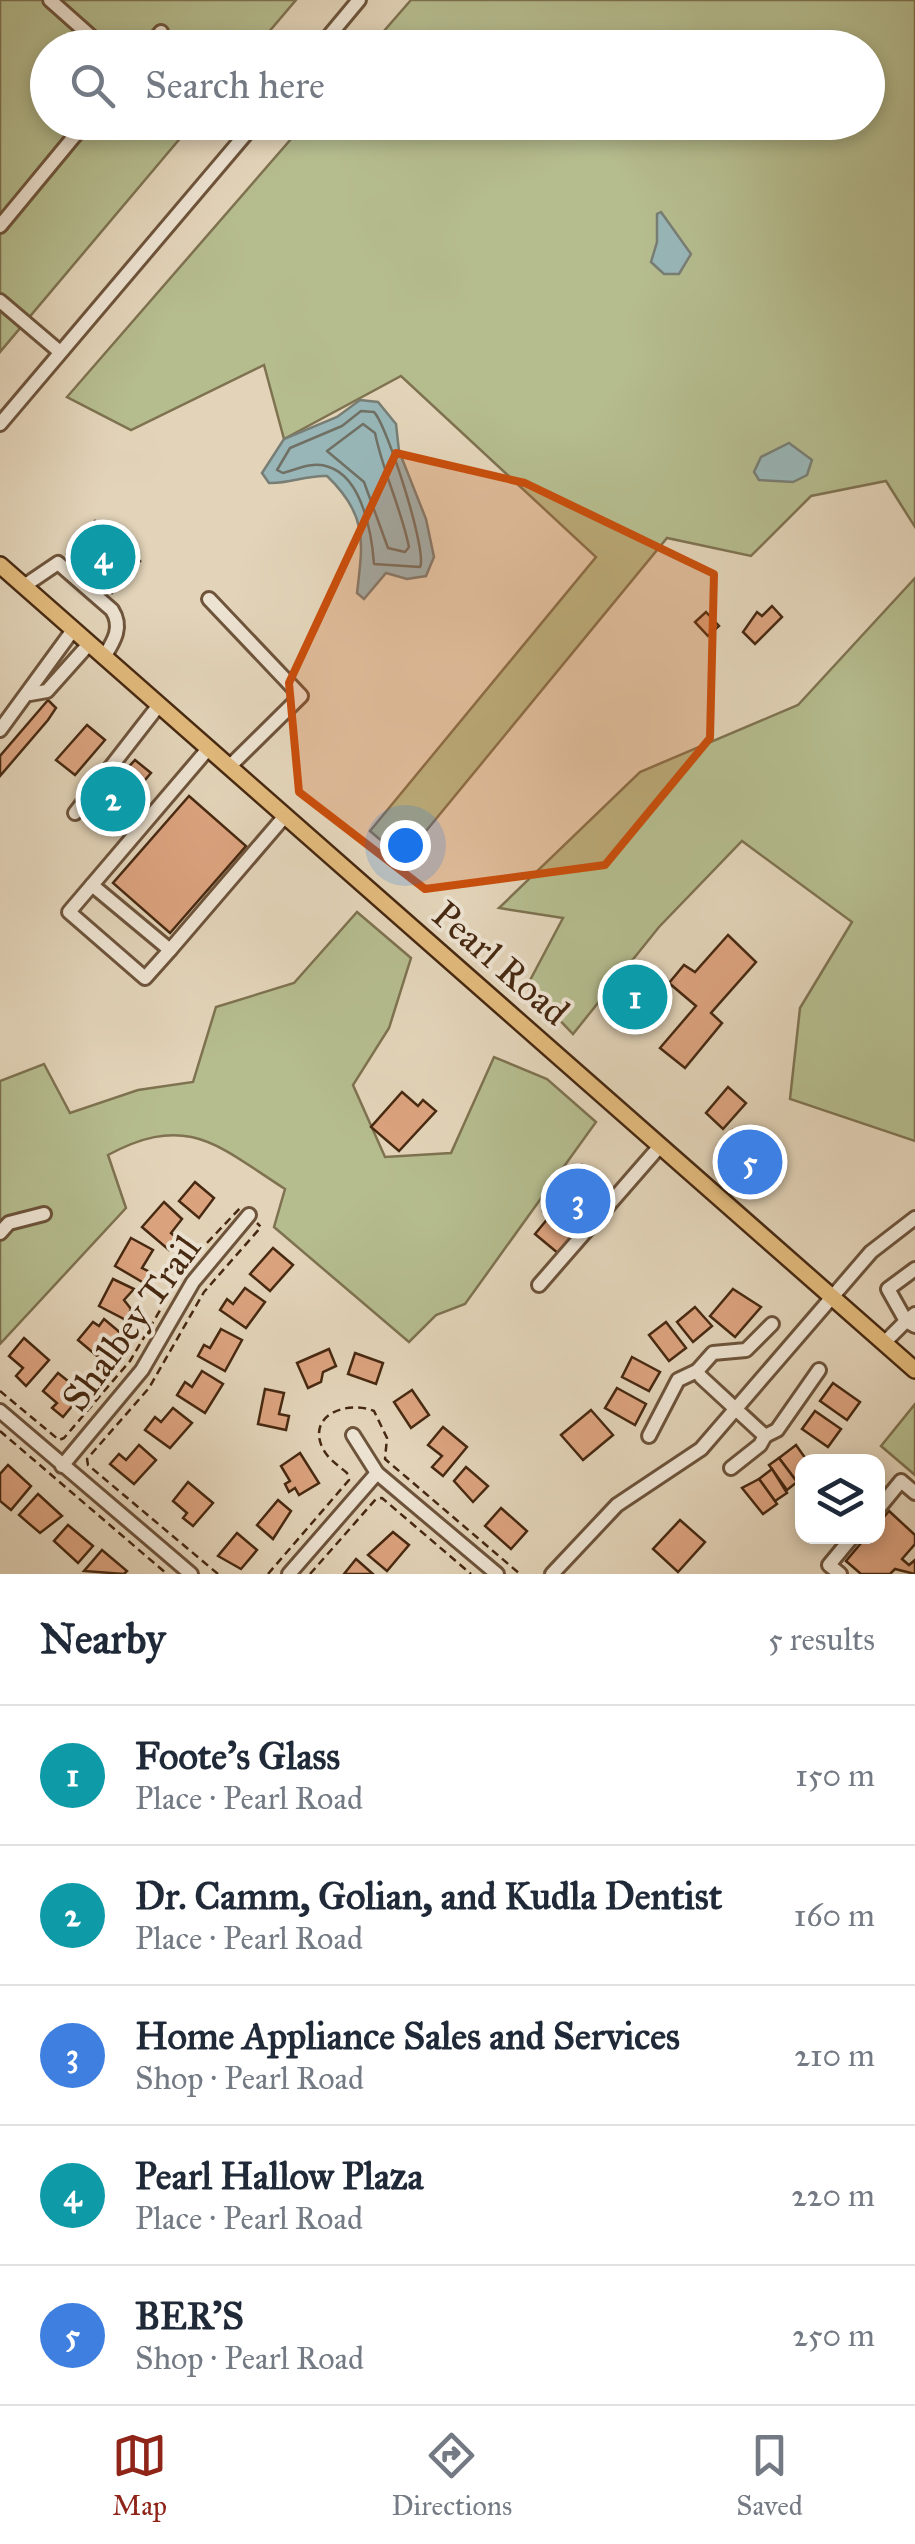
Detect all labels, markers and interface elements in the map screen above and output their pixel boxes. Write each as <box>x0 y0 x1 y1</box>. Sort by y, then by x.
search box <box>30 30 885 140</box>
icon: search <box>65 58 120 113</box>
text: Search here <box>145 62 325 108</box>
pin: 4 <box>70 520 136 594</box>
pin: 2 <box>80 762 146 836</box>
your location <box>380 820 431 871</box>
street label: Pearl Road <box>423 891 579 1035</box>
pin: 1 <box>602 960 668 1034</box>
pin: 5 <box>718 1124 782 1200</box>
pin: 3 <box>546 1164 610 1238</box>
street label: Shalbey Trail <box>52 1226 210 1420</box>
map controls <box>795 1454 885 1544</box>
button: layers <box>795 1454 885 1544</box>
text: Nearby <box>40 1613 165 1665</box>
text: 5 results <box>768 1620 875 1659</box>
text: Foote's Glass <box>135 1733 340 1779</box>
text: 1 <box>66 1756 79 1795</box>
text: 150 m <box>795 1756 875 1795</box>
text: Place · Pearl Road <box>135 1779 363 1818</box>
text: Dr. Camm, Golian, and Kudla Dentist <box>135 1873 722 1919</box>
text: 2 <box>65 1896 80 1935</box>
text: 160 m <box>794 1896 875 1935</box>
text: Place · Pearl Road <box>135 1919 363 1958</box>
text: Home Appliance Sales and Services <box>135 2013 680 2059</box>
text: 3 <box>66 2036 79 2075</box>
text: 210 m <box>794 2036 875 2075</box>
text: Shop · Pearl Road <box>135 2059 364 2098</box>
text: Pearl Hallow Plaza <box>135 2153 424 2199</box>
text: 4 <box>64 2176 81 2215</box>
text: 220 m <box>791 2176 875 2215</box>
text: Place · Pearl Road <box>135 2199 363 2238</box>
text: BER'S <box>135 2293 244 2339</box>
text: 5 <box>65 2316 80 2355</box>
text: 250 m <box>792 2316 875 2355</box>
text: Shop · Pearl Road <box>135 2339 364 2378</box>
tab: Map <box>112 2428 167 2523</box>
tab: Directions <box>391 2428 512 2523</box>
tab: Saved <box>736 2428 803 2523</box>

